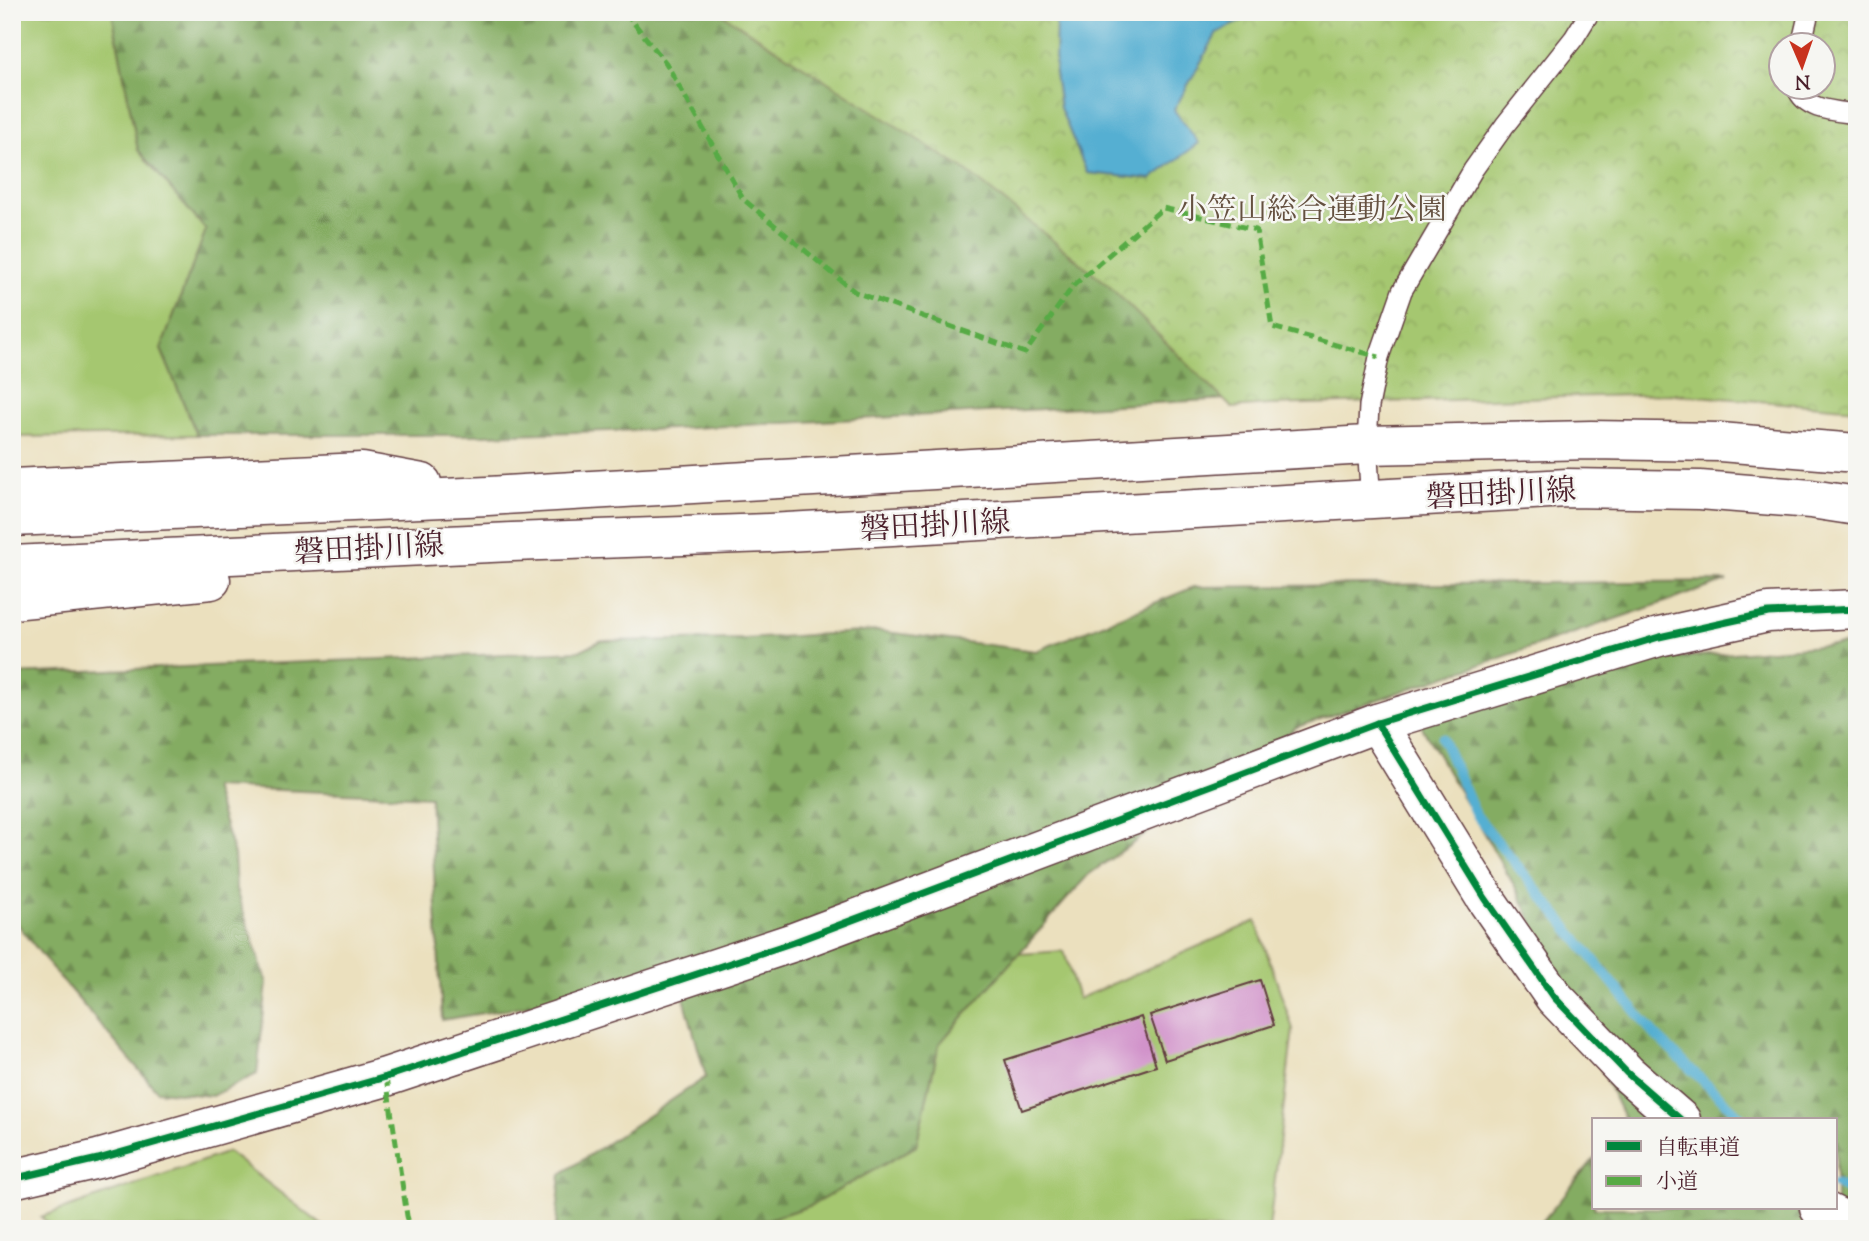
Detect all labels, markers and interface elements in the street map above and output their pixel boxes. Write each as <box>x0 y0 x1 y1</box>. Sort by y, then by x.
north arrow <box>1768 32 1838 102</box>
text: N <box>1794 67 1811 94</box>
park label: 小笠山総合運動公園 <box>1177 190 1447 233</box>
street label: 磐田掛川線 <box>1425 470 1577 521</box>
street label: 磐田掛川線 <box>859 502 1011 553</box>
street label: 磐田掛川線 <box>293 525 445 576</box>
legend <box>1592 1118 1838 1210</box>
text: 自転車道 <box>1656 1134 1740 1164</box>
text: 小道 <box>1656 1168 1698 1198</box>

